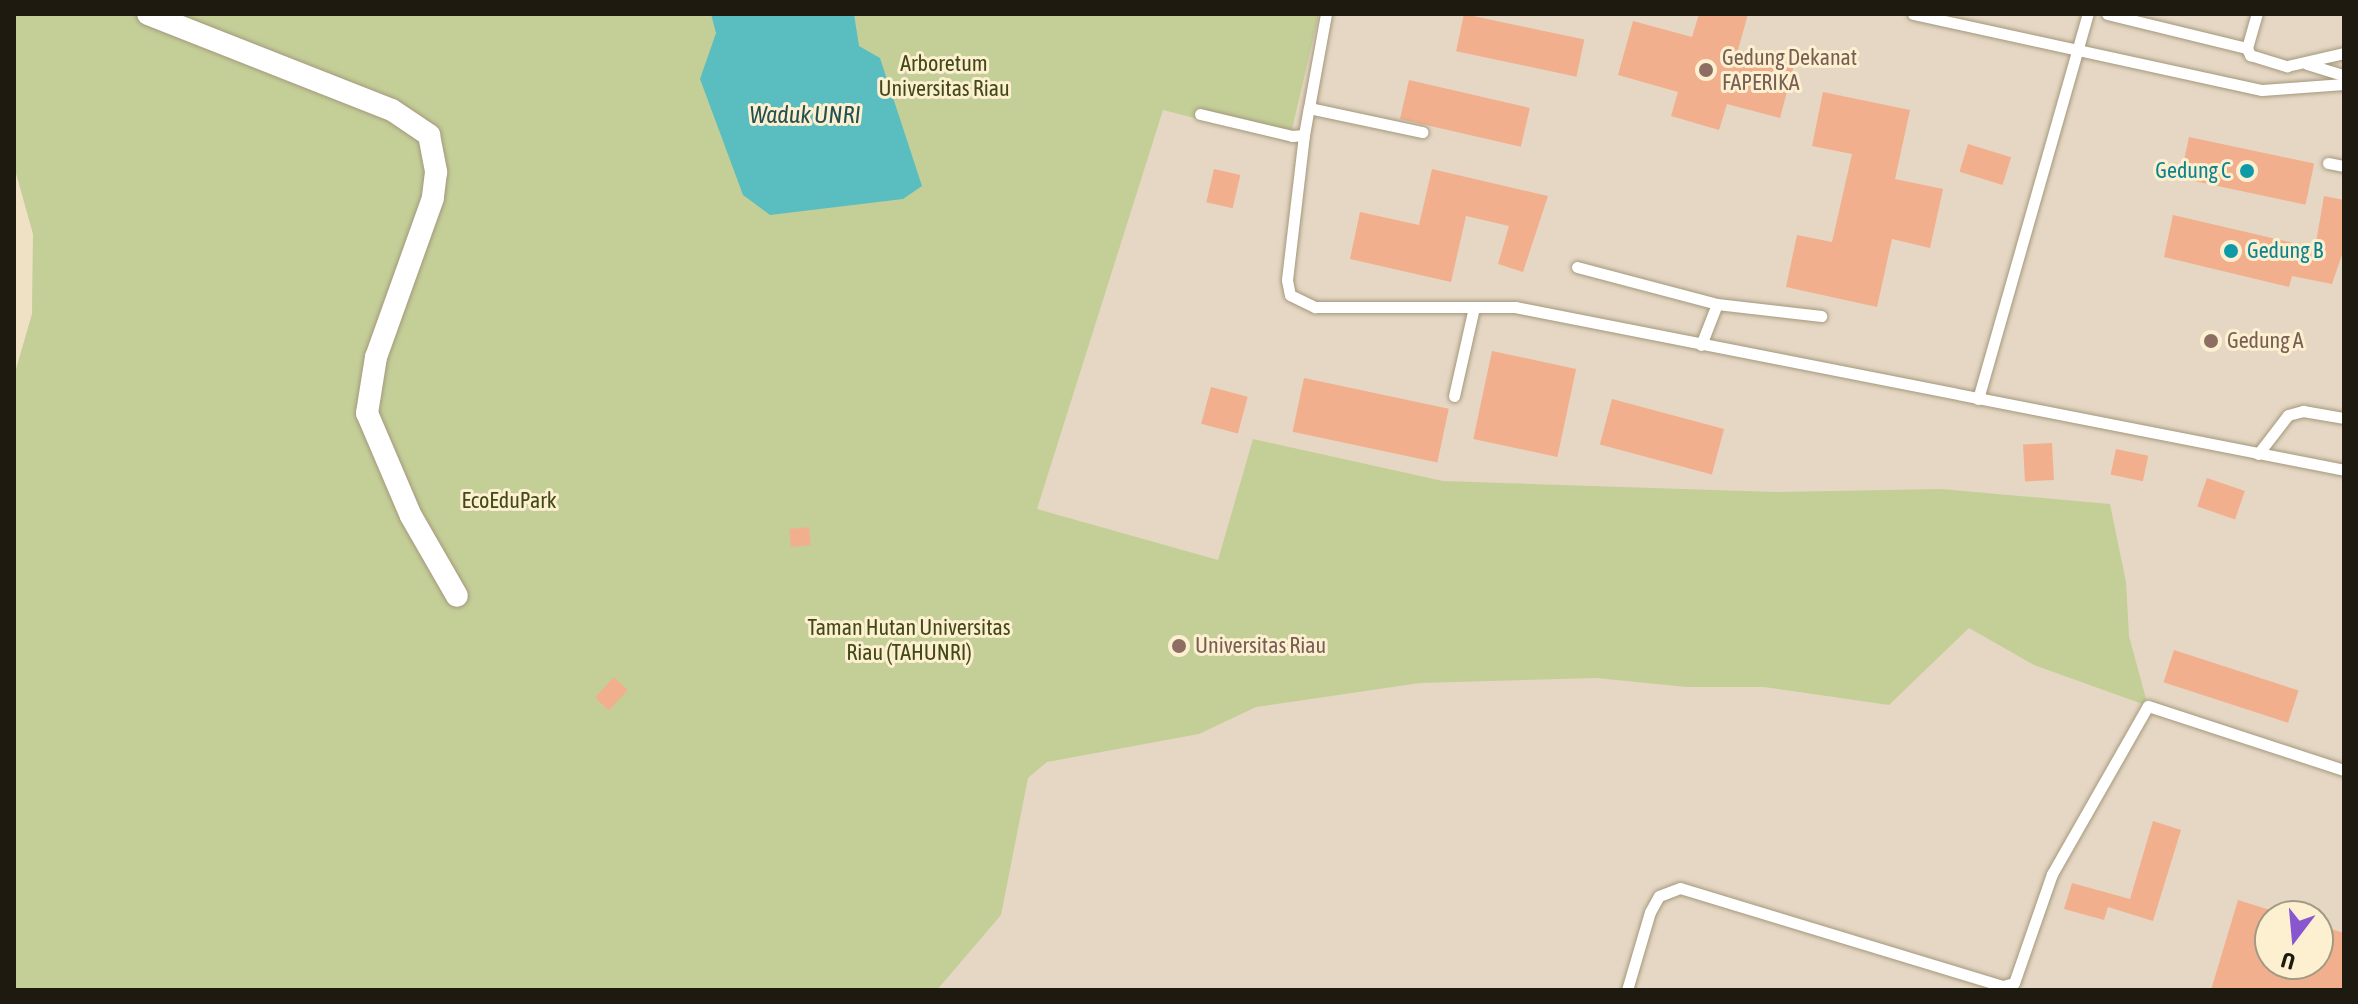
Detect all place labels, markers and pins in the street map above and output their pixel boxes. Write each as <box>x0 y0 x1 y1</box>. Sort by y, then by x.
place label: Gedung Dekanat FAPERIKA <box>1722 44 1857 96</box>
marker: Gedung Dekanat FAPERIKA <box>1697 61 1715 79</box>
place label: Gedung C <box>2155 158 2231 184</box>
marker: Gedung C <box>2238 162 2256 180</box>
place label: Gedung B <box>2247 238 2323 264</box>
marker: Gedung B <box>2222 242 2240 260</box>
place label: Gedung A <box>2227 328 2304 354</box>
marker: Gedung A <box>2202 332 2220 350</box>
place label: Universitas Riau <box>1195 633 1326 659</box>
marker: Universitas Riau <box>1170 637 1188 655</box>

